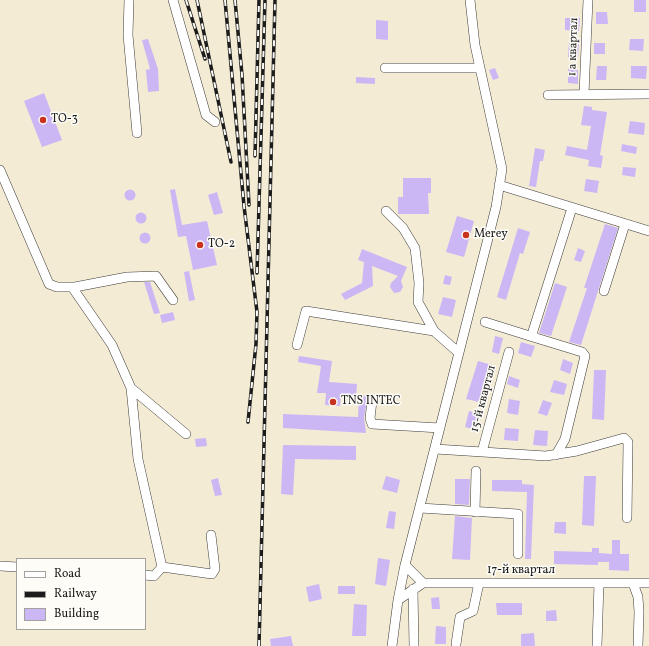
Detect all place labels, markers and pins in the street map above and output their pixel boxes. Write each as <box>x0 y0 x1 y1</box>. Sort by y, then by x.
place label: ТО-3 <box>51 113 78 127</box>
marker: ТО-3 <box>38 115 48 125</box>
place label: Merey <box>474 228 508 242</box>
marker: Merey <box>461 230 471 240</box>
place label: ТО-2 <box>208 238 235 252</box>
marker: ТО-2 <box>195 240 205 250</box>
place label: TNS INTEC <box>341 395 401 409</box>
marker: TNS INTEC <box>328 397 338 407</box>

